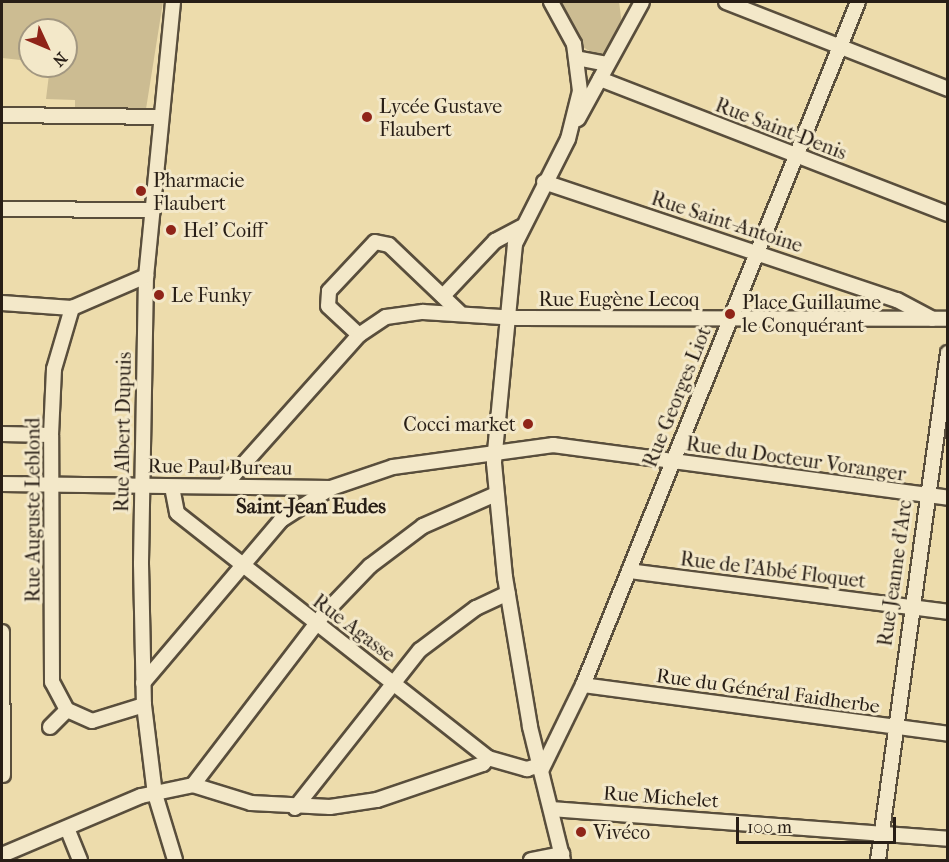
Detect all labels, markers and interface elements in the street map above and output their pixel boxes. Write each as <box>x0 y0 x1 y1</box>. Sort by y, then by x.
north arrow <box>18 18 78 78</box>
text: N <box>49 48 71 70</box>
street label: Rue Saint-Denis <box>712 93 850 165</box>
place label: Lycée Gustave Flaubert <box>379 94 502 141</box>
marker: Lycée Gustave Flaubert <box>360 110 374 124</box>
place label: Pharmacie Flaubert <box>153 168 244 215</box>
marker: Pharmacie Flaubert <box>134 184 148 198</box>
street label: Rue Saint-Antoine <box>648 186 806 258</box>
place label: Hel' Coiff <box>183 218 264 242</box>
marker: Hel' Coiff <box>164 223 178 237</box>
place label: Le Funky <box>171 283 252 307</box>
street label: Rue Eugène Lecoq <box>539 287 699 311</box>
marker: Le Funky <box>152 288 166 302</box>
place label: Place Guillaume le Conquérant <box>742 290 881 337</box>
marker: Place Guillaume le Conquérant <box>723 307 737 321</box>
street label: Rue Georges Liot <box>638 323 716 471</box>
street label: Rue Albert Dupuis <box>110 352 136 512</box>
place label: Cocci market <box>403 412 516 436</box>
marker: Cocci market <box>521 417 535 431</box>
street label: Rue Auguste Leblond <box>21 418 45 602</box>
street label: Rue du Docteur Voranger <box>685 432 907 486</box>
street label: Rue Paul Bureau <box>147 454 293 480</box>
district label: Saint-Jean Eudes <box>236 493 386 519</box>
street label: Rue Jeanne d'Arc <box>873 498 917 648</box>
street label: Rue de l'Abbé Floquet <box>679 547 867 593</box>
street label: Rue Agasse <box>308 589 400 667</box>
street label: Rue du Général Faidherbe <box>655 663 881 719</box>
street label: Rue Michelet <box>602 781 720 813</box>
scale bar <box>739 805 900 843</box>
text: 100 m <box>747 817 792 838</box>
place label: Vivéco <box>593 820 650 844</box>
marker: Vivéco <box>574 825 588 839</box>

